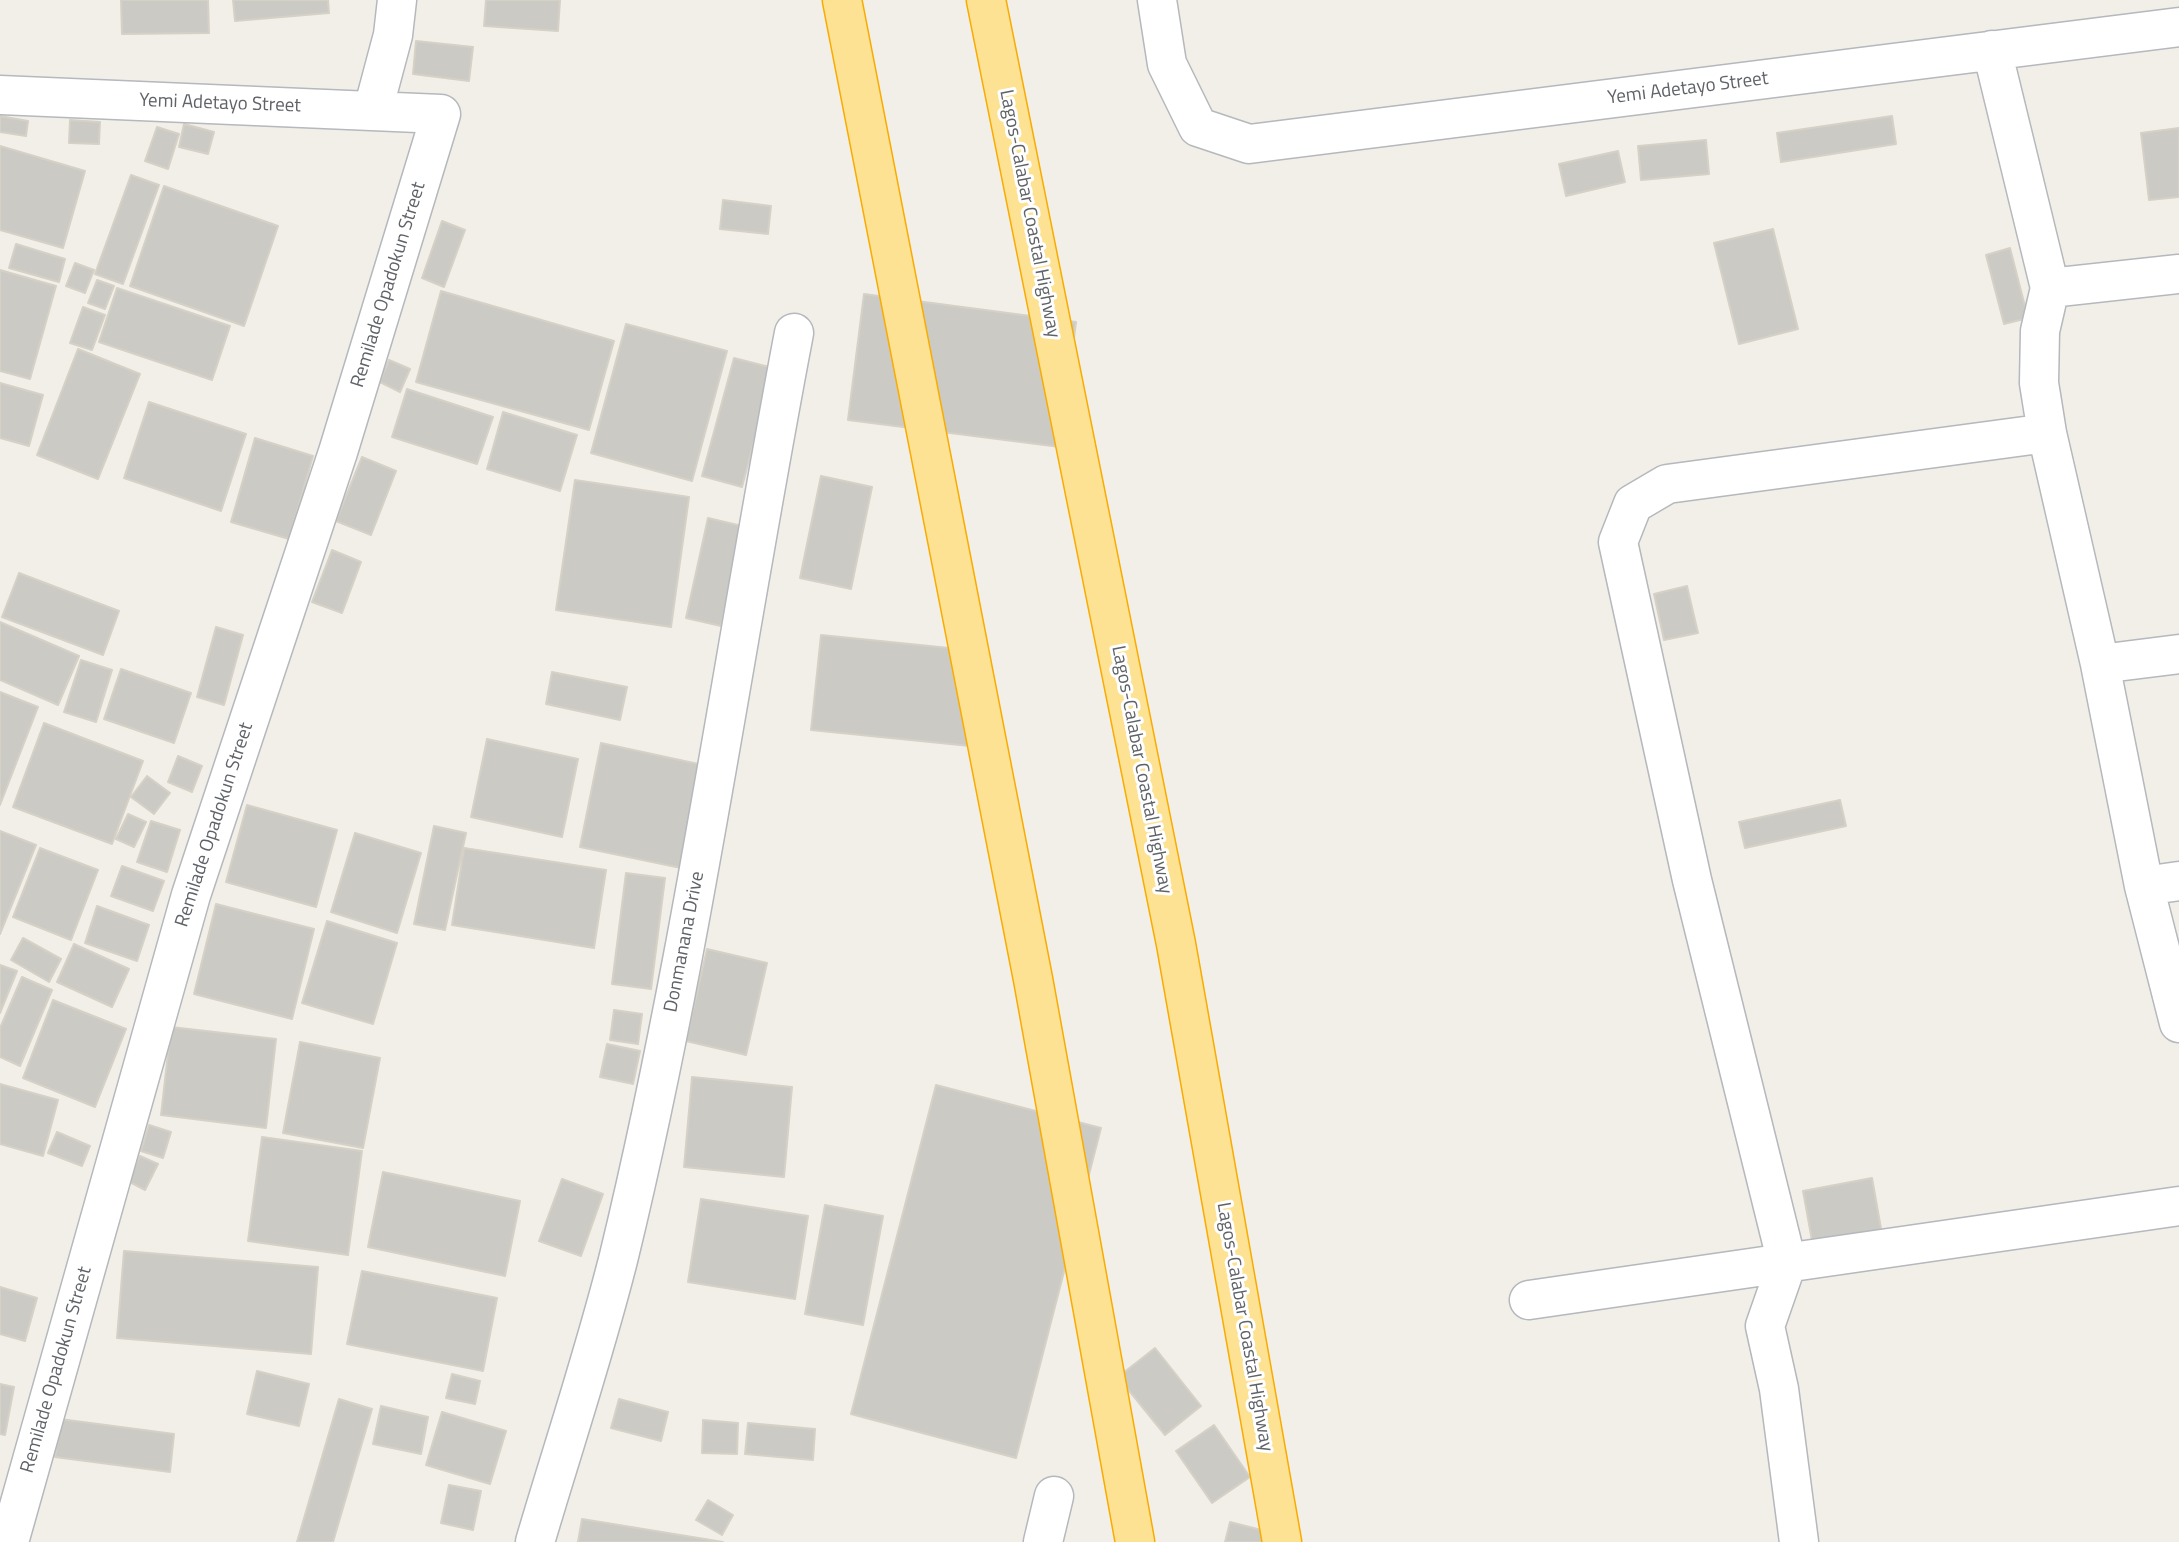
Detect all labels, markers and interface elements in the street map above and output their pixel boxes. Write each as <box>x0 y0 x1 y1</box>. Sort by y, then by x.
street label: Yemi Adetayo Street <box>1606 68 1770 110</box>
street label: Lagos-Calabar Coastal Highway <box>994 88 1064 340</box>
street label: Yemi Adetayo Street <box>139 90 301 118</box>
street label: Remilade Opadokun Street <box>347 180 431 390</box>
street label: Lagos-Calabar Coastal Highway <box>1106 644 1176 896</box>
street label: Remilade Opadokun Street <box>171 720 259 930</box>
street label: Donmanana Drive <box>660 870 710 1014</box>
street label: Lagos-Calabar Coastal Highway <box>1211 1201 1277 1453</box>
street label: Remilade Opadokun Street <box>17 1264 97 1476</box>

